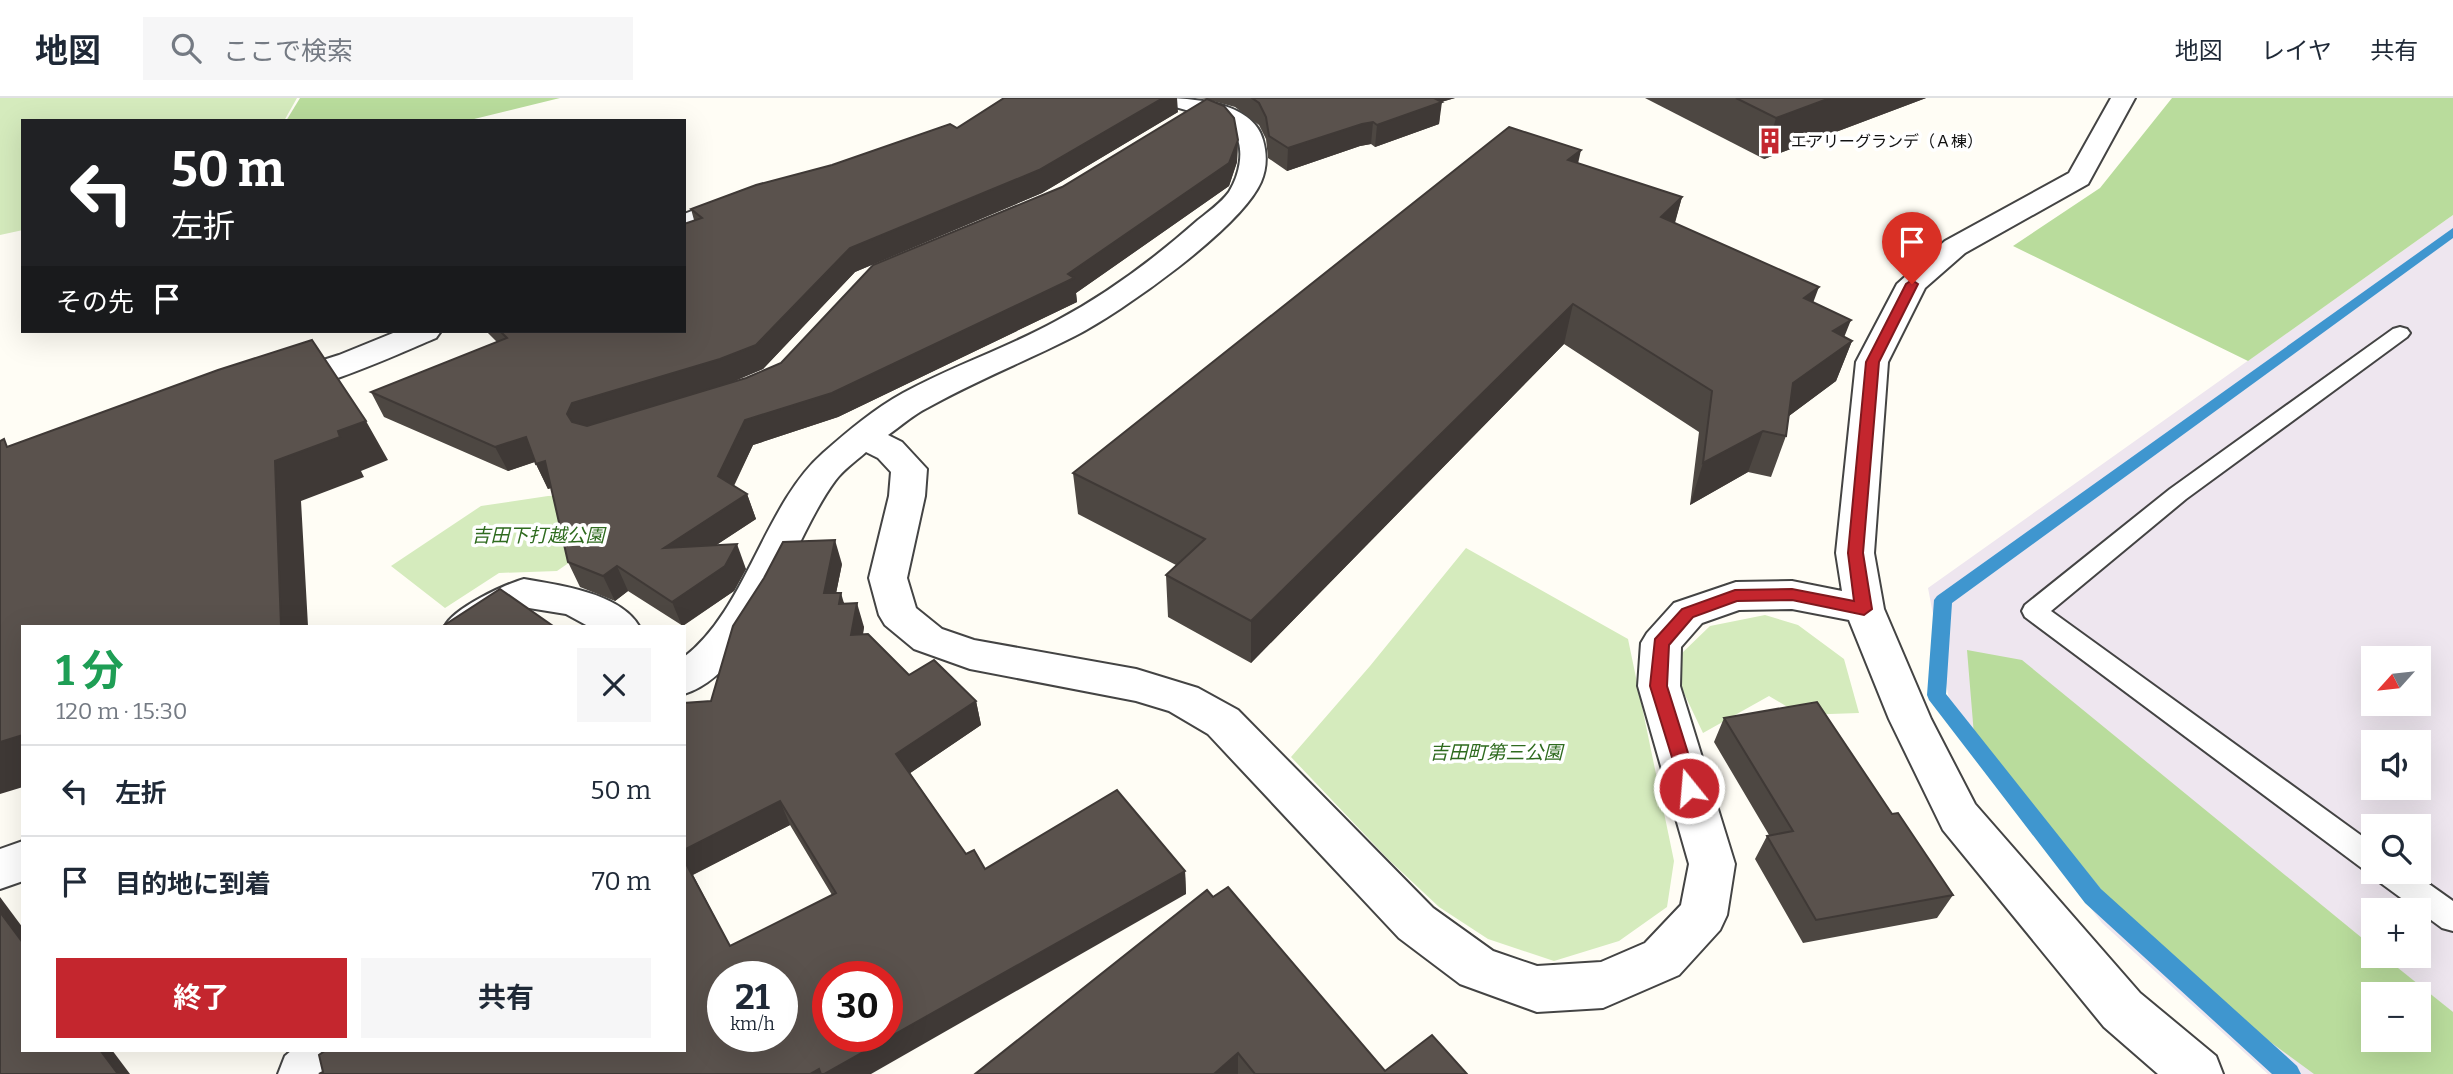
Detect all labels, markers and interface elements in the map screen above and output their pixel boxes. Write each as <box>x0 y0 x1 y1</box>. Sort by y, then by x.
search box <box>143 17 633 80</box>
icon: search <box>167 29 205 67</box>
text: 地図 <box>35 31 101 71</box>
text: ここで検索 <box>223 36 353 67</box>
text: 地図 <box>2175 37 2223 65</box>
text: レイヤ <box>2261 37 2332 65</box>
text: 共有 <box>2370 37 2418 65</box>
building icon: エアリーグランデ（Ａ棟） <box>1755 126 1785 156</box>
place label: エアリーグランデ（Ａ棟） <box>1791 132 1983 151</box>
text: 50 m <box>171 140 284 199</box>
icon: left <box>56 147 147 238</box>
text: 左折 <box>171 207 235 245</box>
pin <box>1882 212 1942 284</box>
icon: arrive <box>1893 223 1931 261</box>
icon: arrive <box>148 280 186 318</box>
text: その先 <box>56 287 134 318</box>
park label: 吉田下打越公園 <box>471 524 607 547</box>
text: 1 分 <box>56 646 124 696</box>
north arrow <box>2361 646 2431 716</box>
map controls <box>2361 646 2431 1052</box>
button: close <box>577 648 651 722</box>
text: 120 m · 15:30 <box>56 697 188 725</box>
button: sound <box>2361 730 2431 800</box>
park label: 吉田町第三公園 <box>1429 741 1565 764</box>
position arrow <box>1652 751 1726 825</box>
icon: left <box>56 772 94 810</box>
text: 50 m <box>590 775 651 806</box>
text: 左折 <box>115 778 167 809</box>
button: search <box>2361 814 2431 884</box>
icon: arrive <box>56 863 94 901</box>
text: 70 m <box>592 866 651 897</box>
text: 目的地に到着 <box>115 869 271 900</box>
button: + <box>2361 898 2431 968</box>
button: 終了 <box>56 958 347 1038</box>
button: 共有 <box>361 958 651 1038</box>
speed limit sign: 30 <box>812 961 903 1052</box>
text: 21 <box>735 976 770 1018</box>
button: − <box>2361 982 2431 1052</box>
text: km/h <box>730 1013 775 1035</box>

